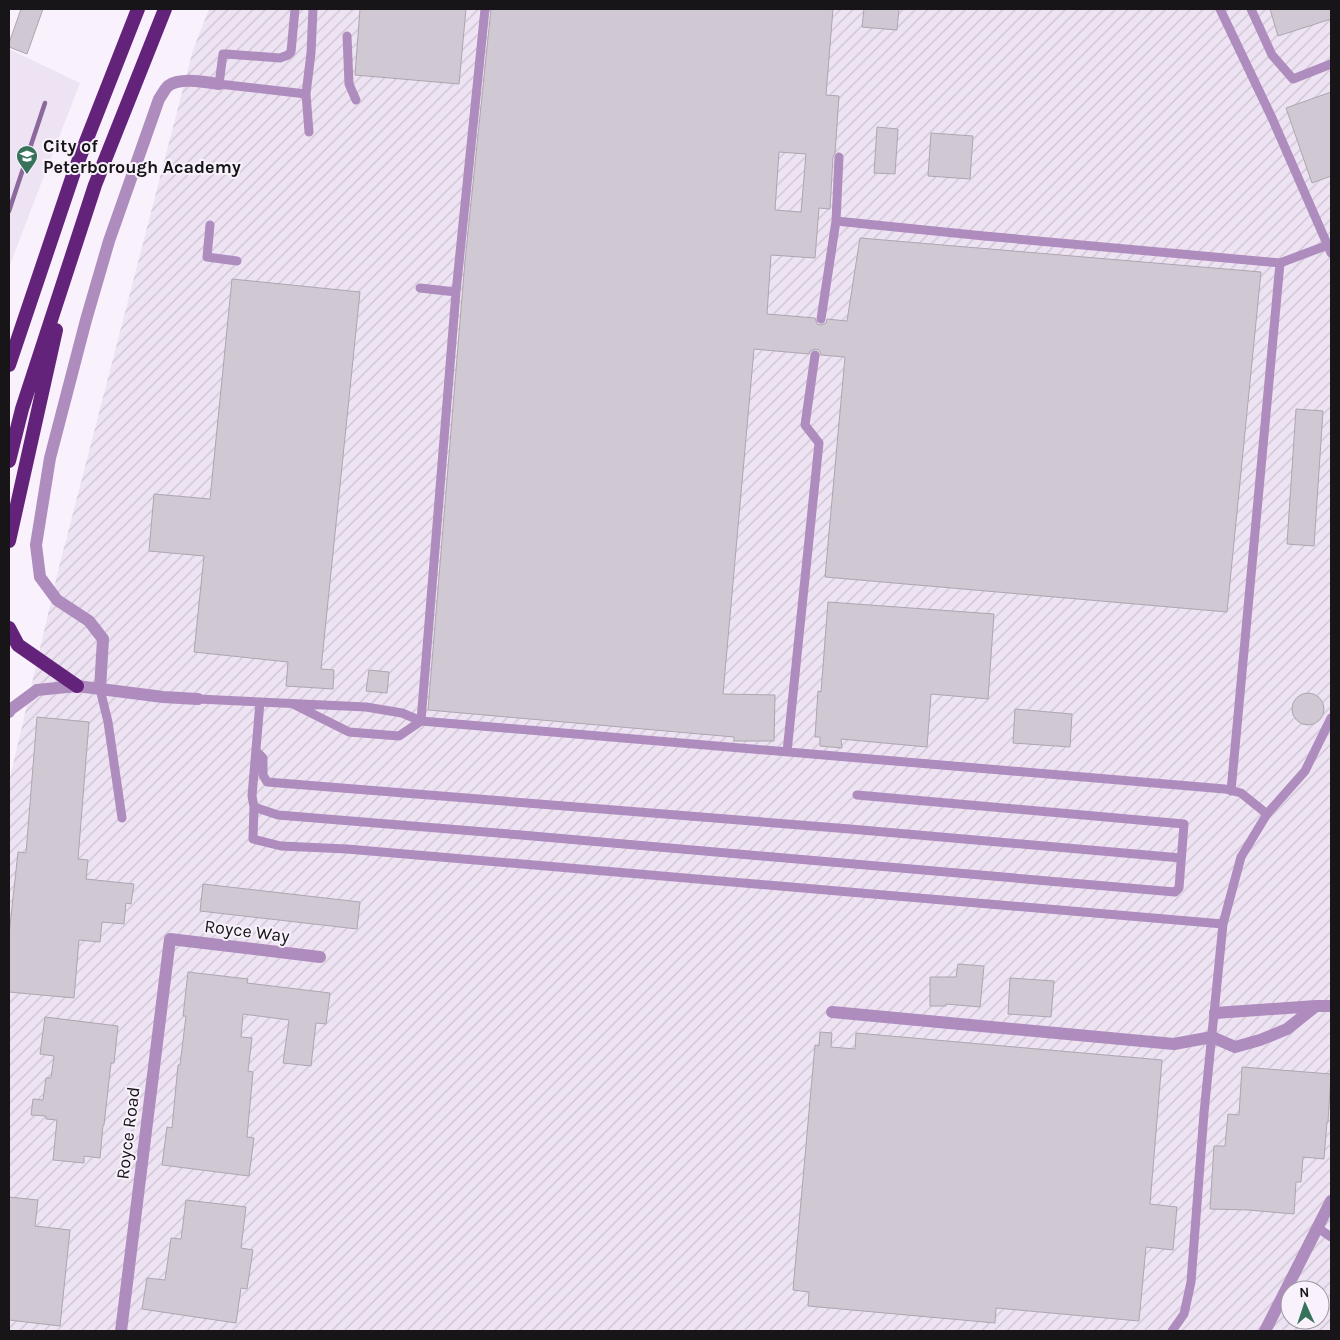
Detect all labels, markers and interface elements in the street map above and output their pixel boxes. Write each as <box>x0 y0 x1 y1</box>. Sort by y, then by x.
place label: City of Peterborough Academy <box>43 135 241 178</box>
school or university icon: City of Peterborough Academy <box>15 144 39 175</box>
street label: Royce Way <box>203 915 292 947</box>
street label: Royce Road <box>111 1085 145 1181</box>
north arrow <box>1280 1280 1330 1330</box>
text: N <box>1299 1284 1310 1301</box>

